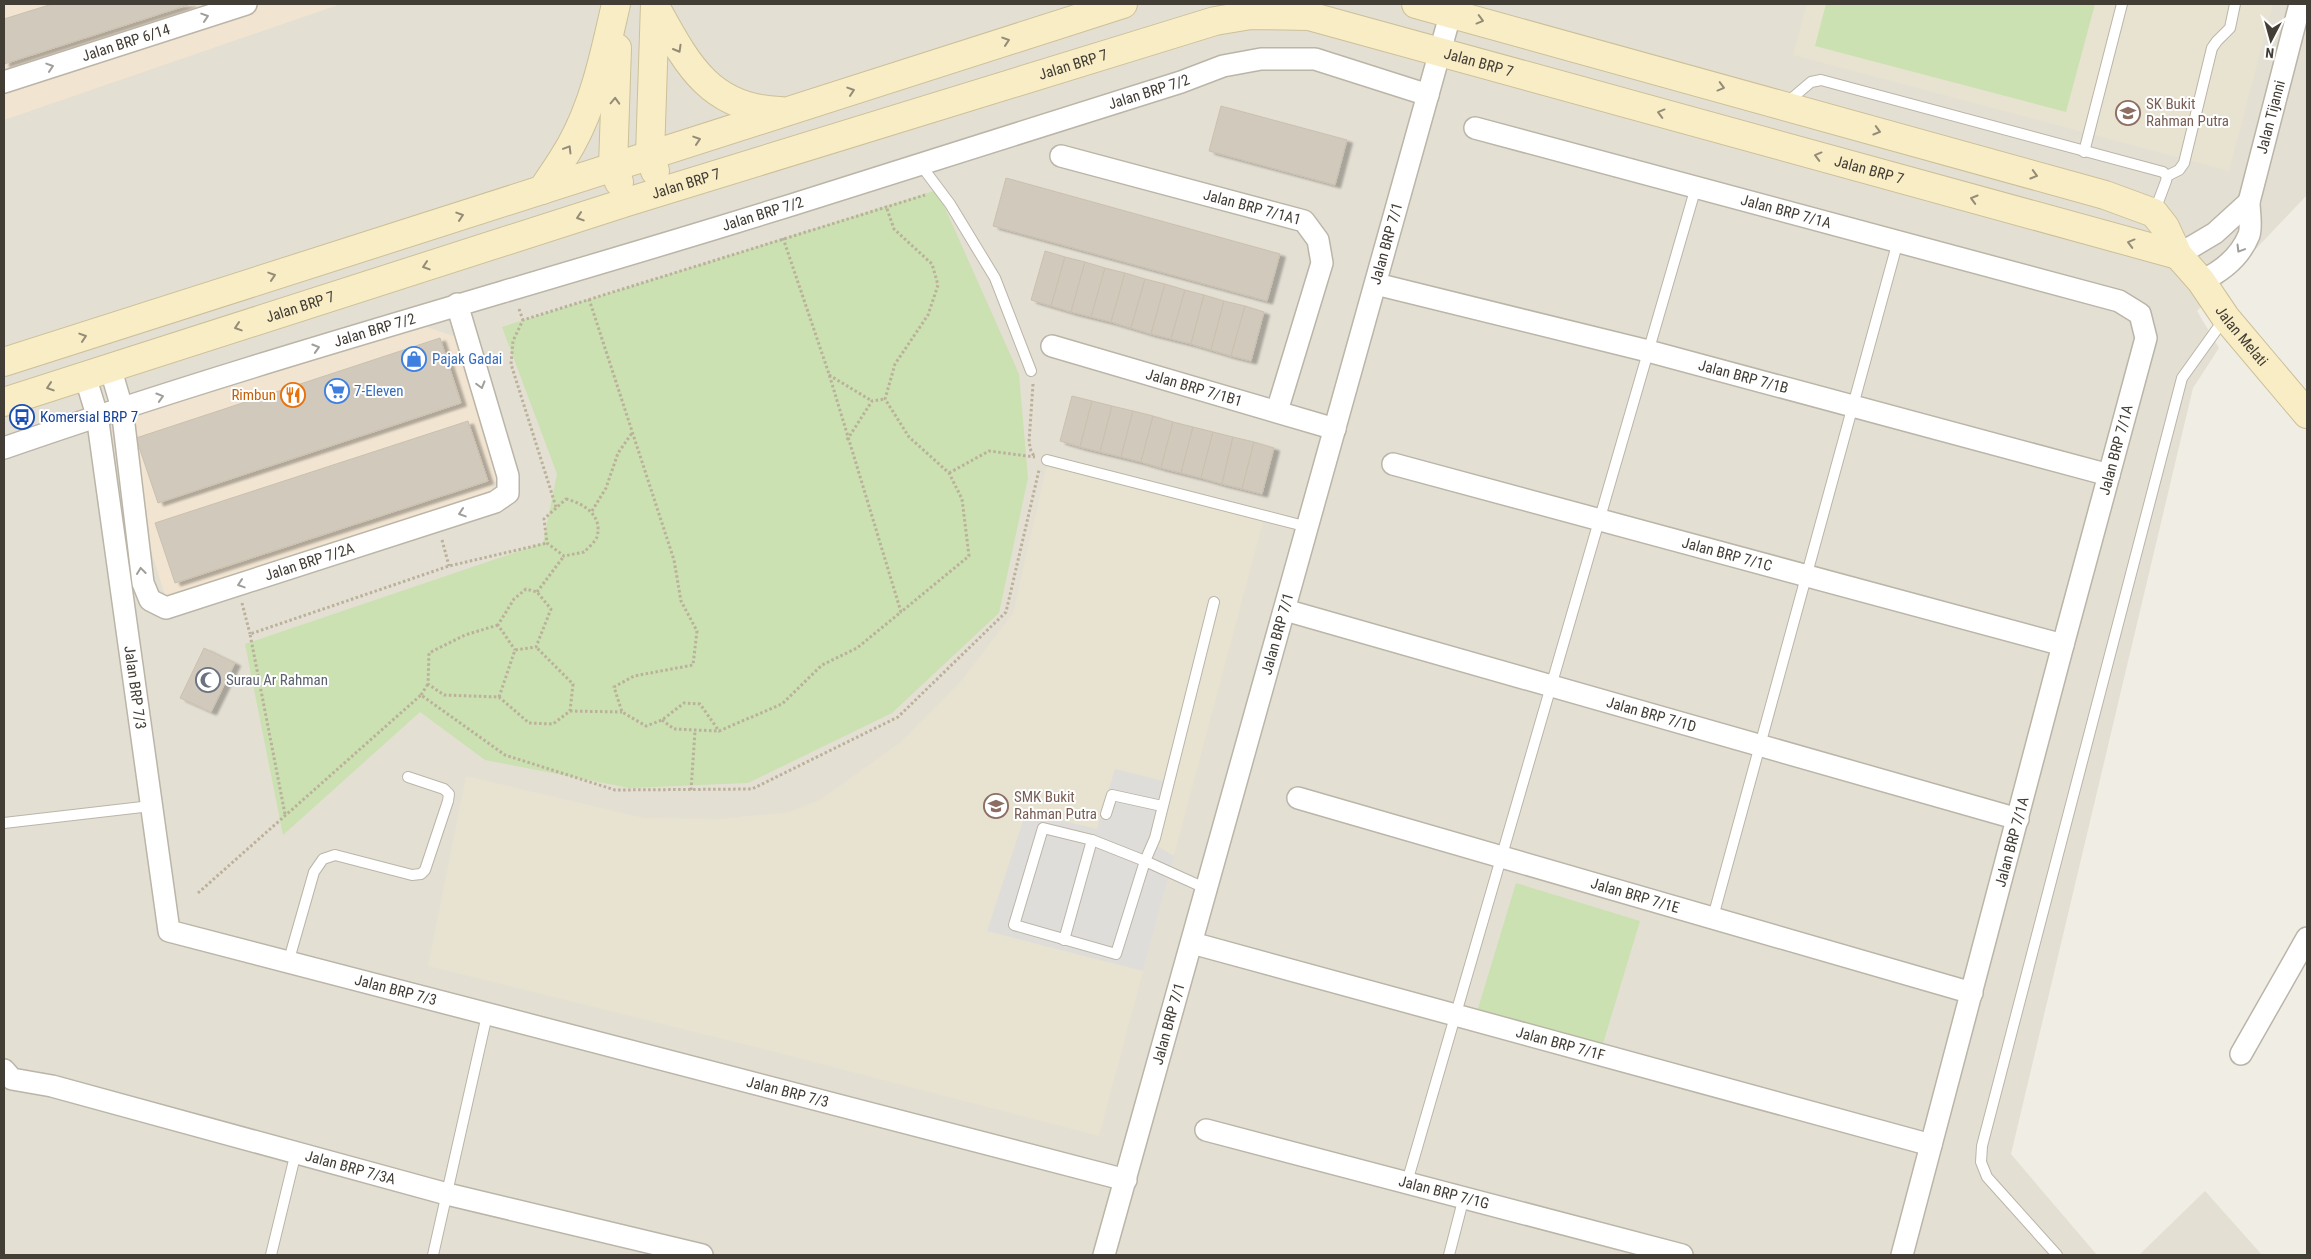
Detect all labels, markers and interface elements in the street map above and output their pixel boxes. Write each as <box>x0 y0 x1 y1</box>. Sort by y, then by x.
one-way arrow <box>200 13 209 23</box>
one-way arrow <box>1475 15 1484 25</box>
north arrow <box>2246 15 2296 65</box>
street label: Jalan BRP 6/14 <box>79 20 172 65</box>
one-way arrow <box>1001 37 1010 47</box>
one-way arrow <box>672 44 682 53</box>
street label: Jalan BRP 7 <box>1442 45 1515 81</box>
text: N <box>2265 45 2275 61</box>
street label: Jalan BRP 7 <box>1036 46 1110 84</box>
one-way arrow <box>45 63 54 73</box>
street label: Jalan BRP 7/2 <box>1106 71 1192 113</box>
street label: Jalan Tijanni <box>2253 78 2289 156</box>
one-way arrow <box>1717 81 1725 92</box>
one-way arrow <box>847 86 855 96</box>
place label: SK Bukit Rahman Putra <box>2146 95 2229 130</box>
one-way arrow <box>610 96 621 104</box>
school or university icon: SK Bukit Rahman Putra <box>2115 100 2141 126</box>
one-way arrow <box>1656 108 1665 119</box>
one-way arrow <box>1873 125 1882 136</box>
one-way arrow <box>692 136 700 146</box>
one-way arrow <box>562 146 572 155</box>
one-way arrow <box>1814 151 1822 161</box>
street label: Jalan BRP 7 <box>1832 152 1906 188</box>
street label: Jalan BRP 7 <box>649 165 723 203</box>
one-way arrow <box>2029 170 2037 180</box>
street label: Jalan BRP 7/1A1 <box>1202 186 1303 229</box>
street label: Jalan BRP 7/1A <box>1739 191 1833 232</box>
street label: Jalan BRP 7/2 <box>720 193 806 235</box>
one-way arrow <box>1970 194 1979 205</box>
street label: Jalan BRP 7/1 <box>1366 201 1406 287</box>
one-way arrow <box>577 211 585 221</box>
one-way arrow <box>455 212 463 222</box>
one-way arrow <box>2127 239 2135 249</box>
one-way arrow <box>2237 243 2247 252</box>
one-way arrow <box>422 261 430 271</box>
one-way arrow <box>267 272 275 282</box>
street label: Jalan BRP 7 <box>263 287 337 326</box>
street label: Jalan Melati <box>2211 303 2272 370</box>
street label: Jalan BRP 7/2 <box>332 309 418 351</box>
one-way arrow <box>234 321 242 331</box>
one-way arrow <box>79 332 87 342</box>
one-way arrow <box>311 344 319 354</box>
shop icon: Pajak Gadai <box>401 346 427 372</box>
place label: Pajak Gadai <box>432 350 502 368</box>
street label: Jalan BRP 7/1B <box>1697 356 1790 397</box>
street label: Jalan BRP 7/1B1 <box>1144 365 1244 410</box>
supermarket icon: 7-Eleven <box>324 378 350 404</box>
one-way arrow <box>475 380 485 388</box>
one-way arrow <box>46 381 54 391</box>
restaurant icon: Rimbun <box>280 382 306 408</box>
place label: 7-Eleven <box>354 382 404 400</box>
place label: Rimbun <box>231 386 276 404</box>
one-way arrow <box>156 392 164 402</box>
street label: Jalan BRP 7/1A <box>2095 403 2137 497</box>
bus stop icon: Komersial BRP 7 <box>9 404 35 430</box>
place label: Komersial BRP 7 <box>40 408 138 426</box>
one-way arrow <box>458 507 467 517</box>
street label: Jalan BRP 7/1C <box>1680 533 1774 575</box>
street label: Jalan BRP 7/2A <box>263 539 357 585</box>
one-way arrow <box>136 567 147 575</box>
one-way arrow <box>237 578 245 588</box>
street label: Jalan BRP 7/1 <box>1257 591 1297 677</box>
street label: Jalan BRP 7/3 <box>120 645 150 730</box>
mosque icon: Surau Ar Rahman <box>195 667 221 693</box>
place label: Surau Ar Rahman <box>226 671 328 689</box>
street label: Jalan BRP 7/1D <box>1604 693 1698 736</box>
place label: SMK Bukit Rahman Putra <box>1014 788 1097 823</box>
school or university icon: SMK Bukit Rahman Putra <box>983 793 1009 819</box>
street label: Jalan BRP 7/1A <box>1991 795 2033 889</box>
street label: Jalan BRP 7/1E <box>1589 874 1682 917</box>
street label: Jalan BRP 7/3 <box>353 971 439 1009</box>
street label: Jalan BRP 7/1 <box>1149 981 1189 1067</box>
street label: Jalan BRP 7/1F <box>1514 1023 1607 1064</box>
street label: Jalan BRP 7/3 <box>745 1073 831 1111</box>
street label: Jalan BRP 7/3A <box>303 1147 398 1189</box>
street label: Jalan BRP 7/1G <box>1397 1172 1491 1213</box>

